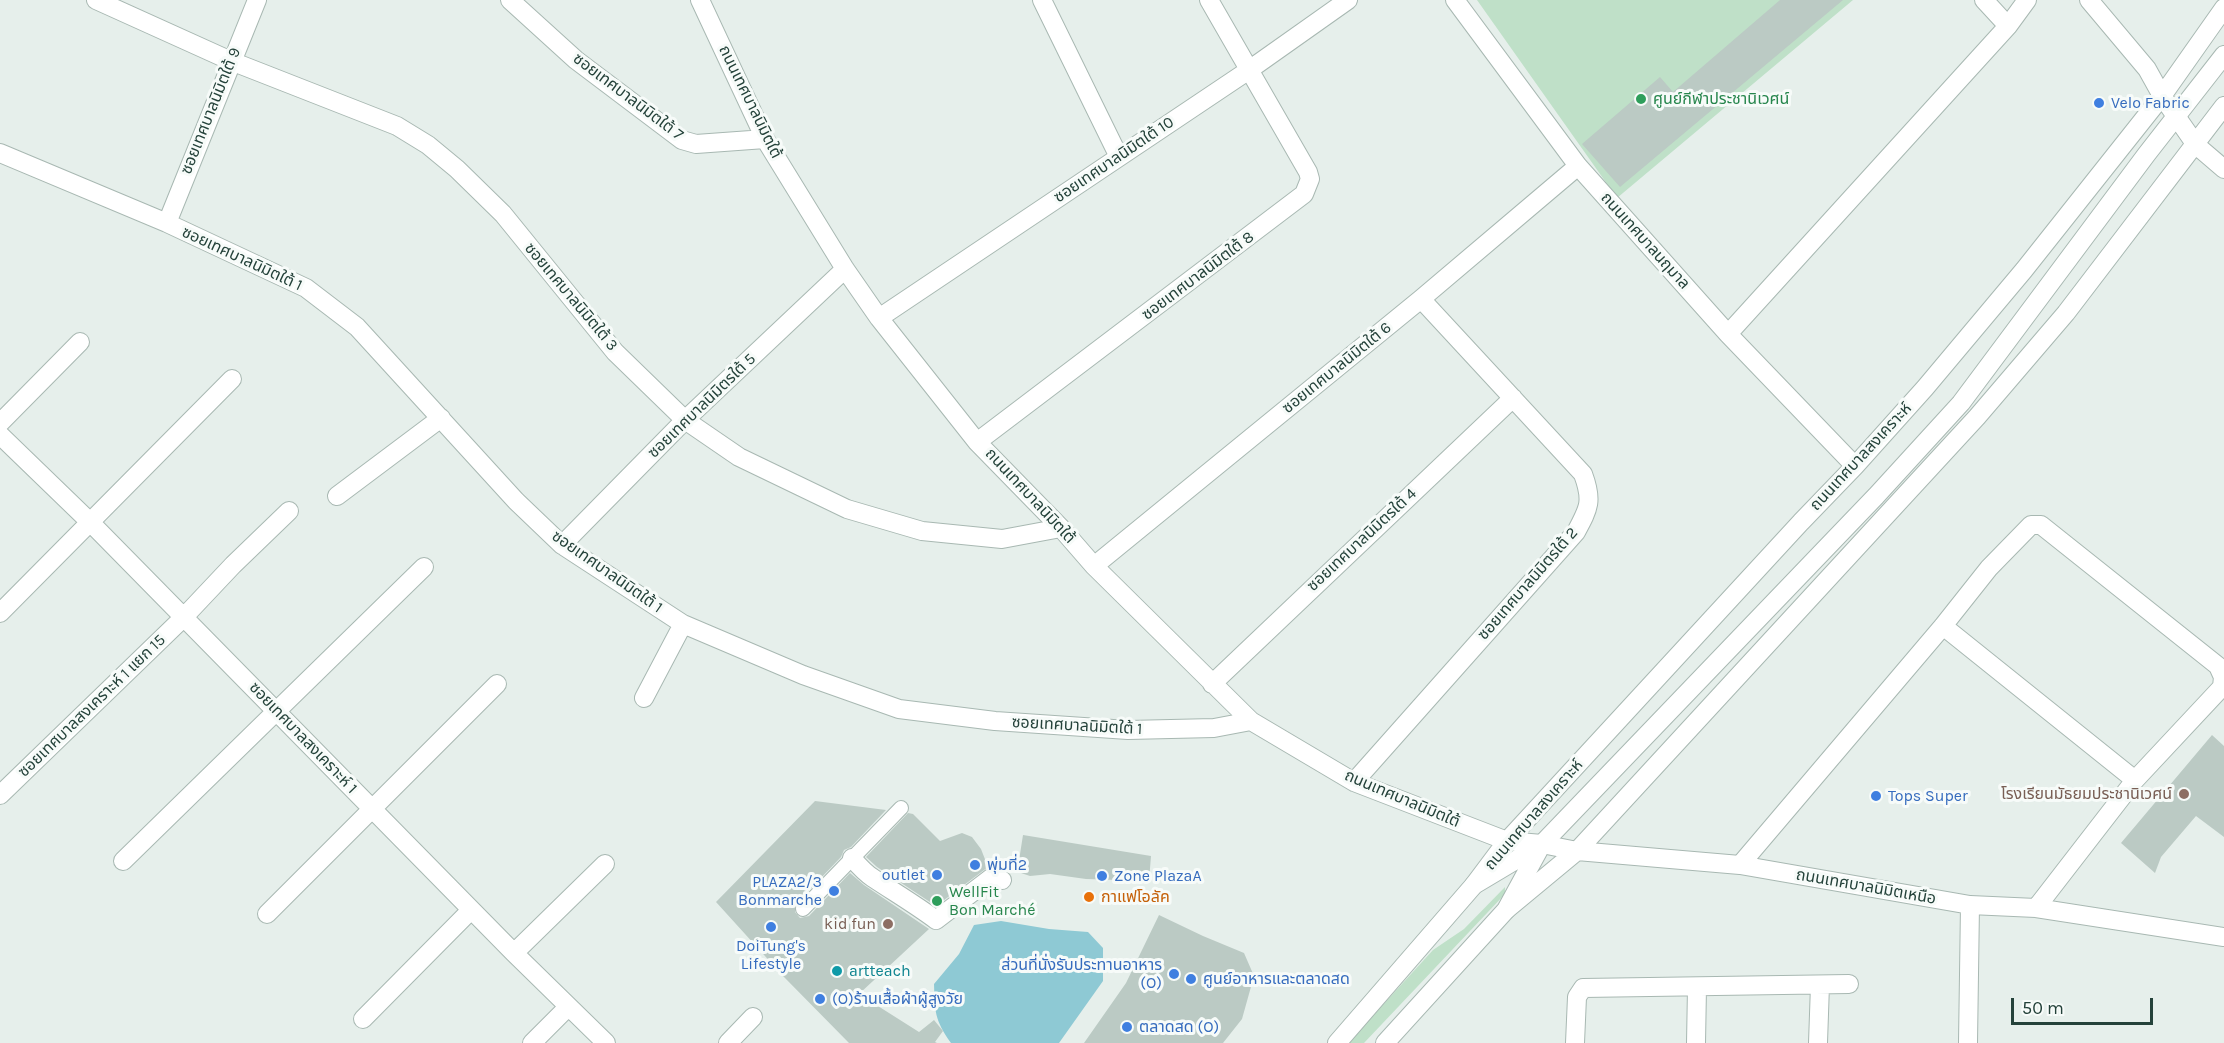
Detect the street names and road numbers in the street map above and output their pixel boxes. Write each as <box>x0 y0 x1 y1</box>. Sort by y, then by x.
street label: ถนนเทศบาลนิมิตใต้ <box>714 42 786 162</box>
street label: ซอยเทศบาลนิมิตใต้ 9 <box>177 45 245 177</box>
street label: ซอยเทศบาลนิมิตใต้ 7 <box>569 49 687 145</box>
street label: ซอยเทศบาลนิมิตใต้ 10 <box>1050 113 1178 207</box>
street label: ถนนเทศบาลนฤมาล <box>1596 189 1694 293</box>
street label: ซอยเทศบาลนิมิตใต้ 1 <box>179 223 305 295</box>
street label: ซอยเทศบาลนิมิตใต้ 8 <box>1138 228 1258 324</box>
street label: ซอยเทศบาลนิมิตใต้ 3 <box>520 239 622 355</box>
street label: ซอยเทศบาลนิมิตใต้ 6 <box>1279 318 1395 418</box>
street label: ซอยเทศบาลนิมิตรใต้ 5 <box>644 350 760 462</box>
street label: ถนนเทศบาลสงเคราะห์ <box>1806 399 1916 515</box>
street label: ถนนเทศบาลนิมิตใต้ <box>981 444 1079 548</box>
street label: ซอยเทศบาลนิมิตรใต้ 4 <box>1303 484 1421 596</box>
street label: ซอยเทศบาลนิมิตรใต้ 2 <box>1474 524 1582 644</box>
street label: ซอยเทศบาลนิมิตใต้ 1 <box>548 527 666 617</box>
street label: ซอยเทศบาลสงเคราะห์ 1 แยก 15 <box>14 631 170 781</box>
street label: ซอยเทศบาลสงเคราะห์ 1 <box>245 678 361 798</box>
street label: ซอยเทศบาลนิมิตใต้ 1 <box>1011 713 1143 739</box>
street label: ถนนเทศบาลสงเคราะห์ <box>1481 756 1587 874</box>
street label: ถนนเทศบาลนิมิตใต้ <box>1341 766 1463 832</box>
street label: ถนนเทศบาลนิมิตเหนือ <box>1794 865 1938 909</box>

